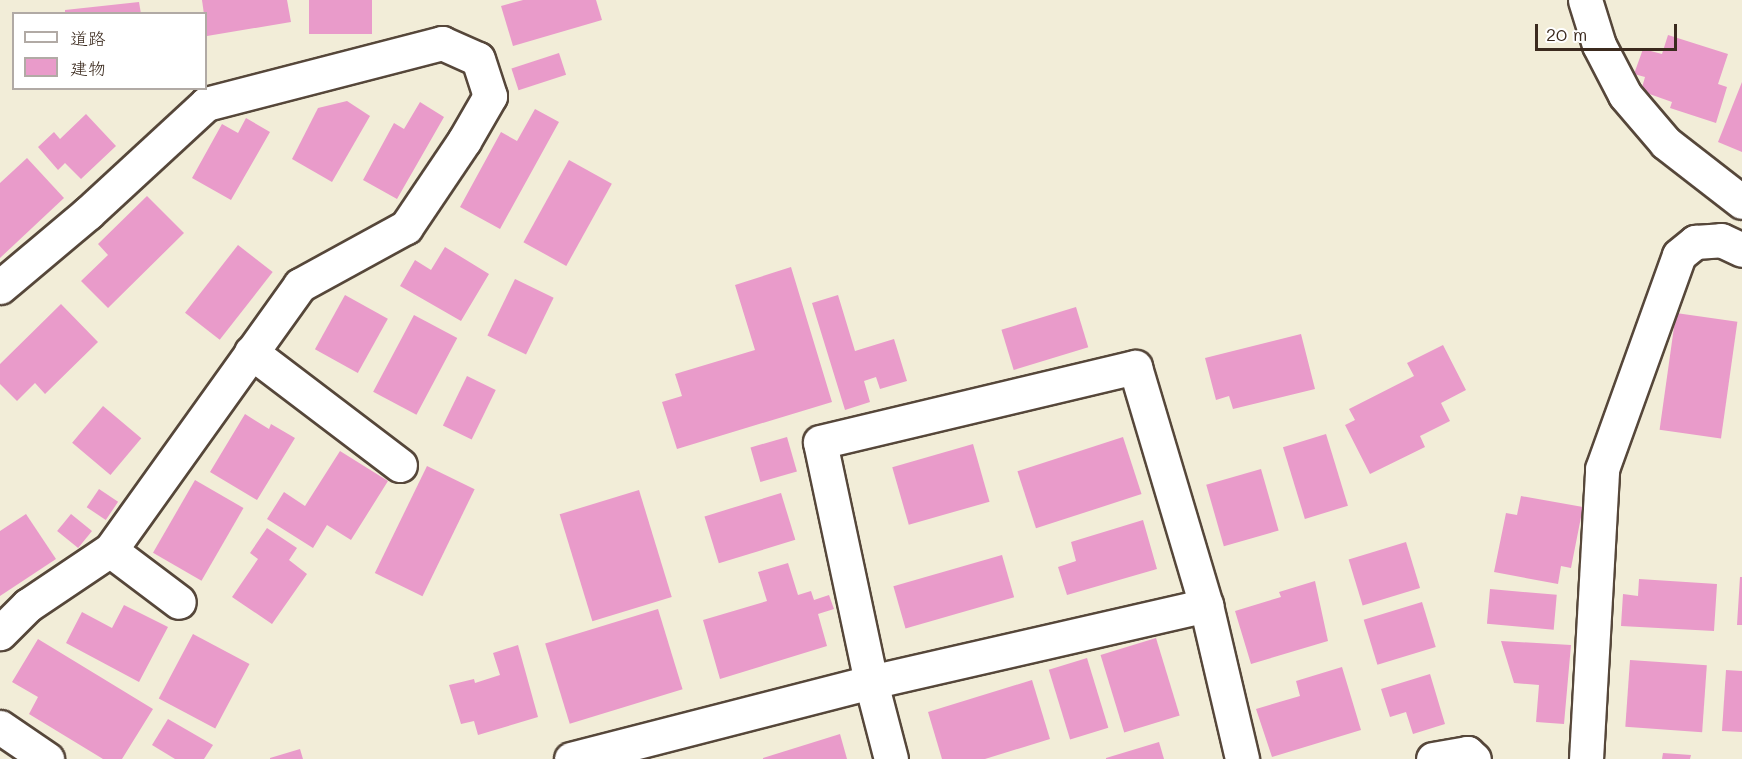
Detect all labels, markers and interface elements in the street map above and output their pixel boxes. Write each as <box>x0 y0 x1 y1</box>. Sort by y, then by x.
legend <box>12 12 207 90</box>
scale bar <box>1538 12 1680 50</box>
text: 20 m <box>1546 22 1587 46</box>
text: 道路 <box>70 26 106 50</box>
text: 建物 <box>70 56 106 80</box>

